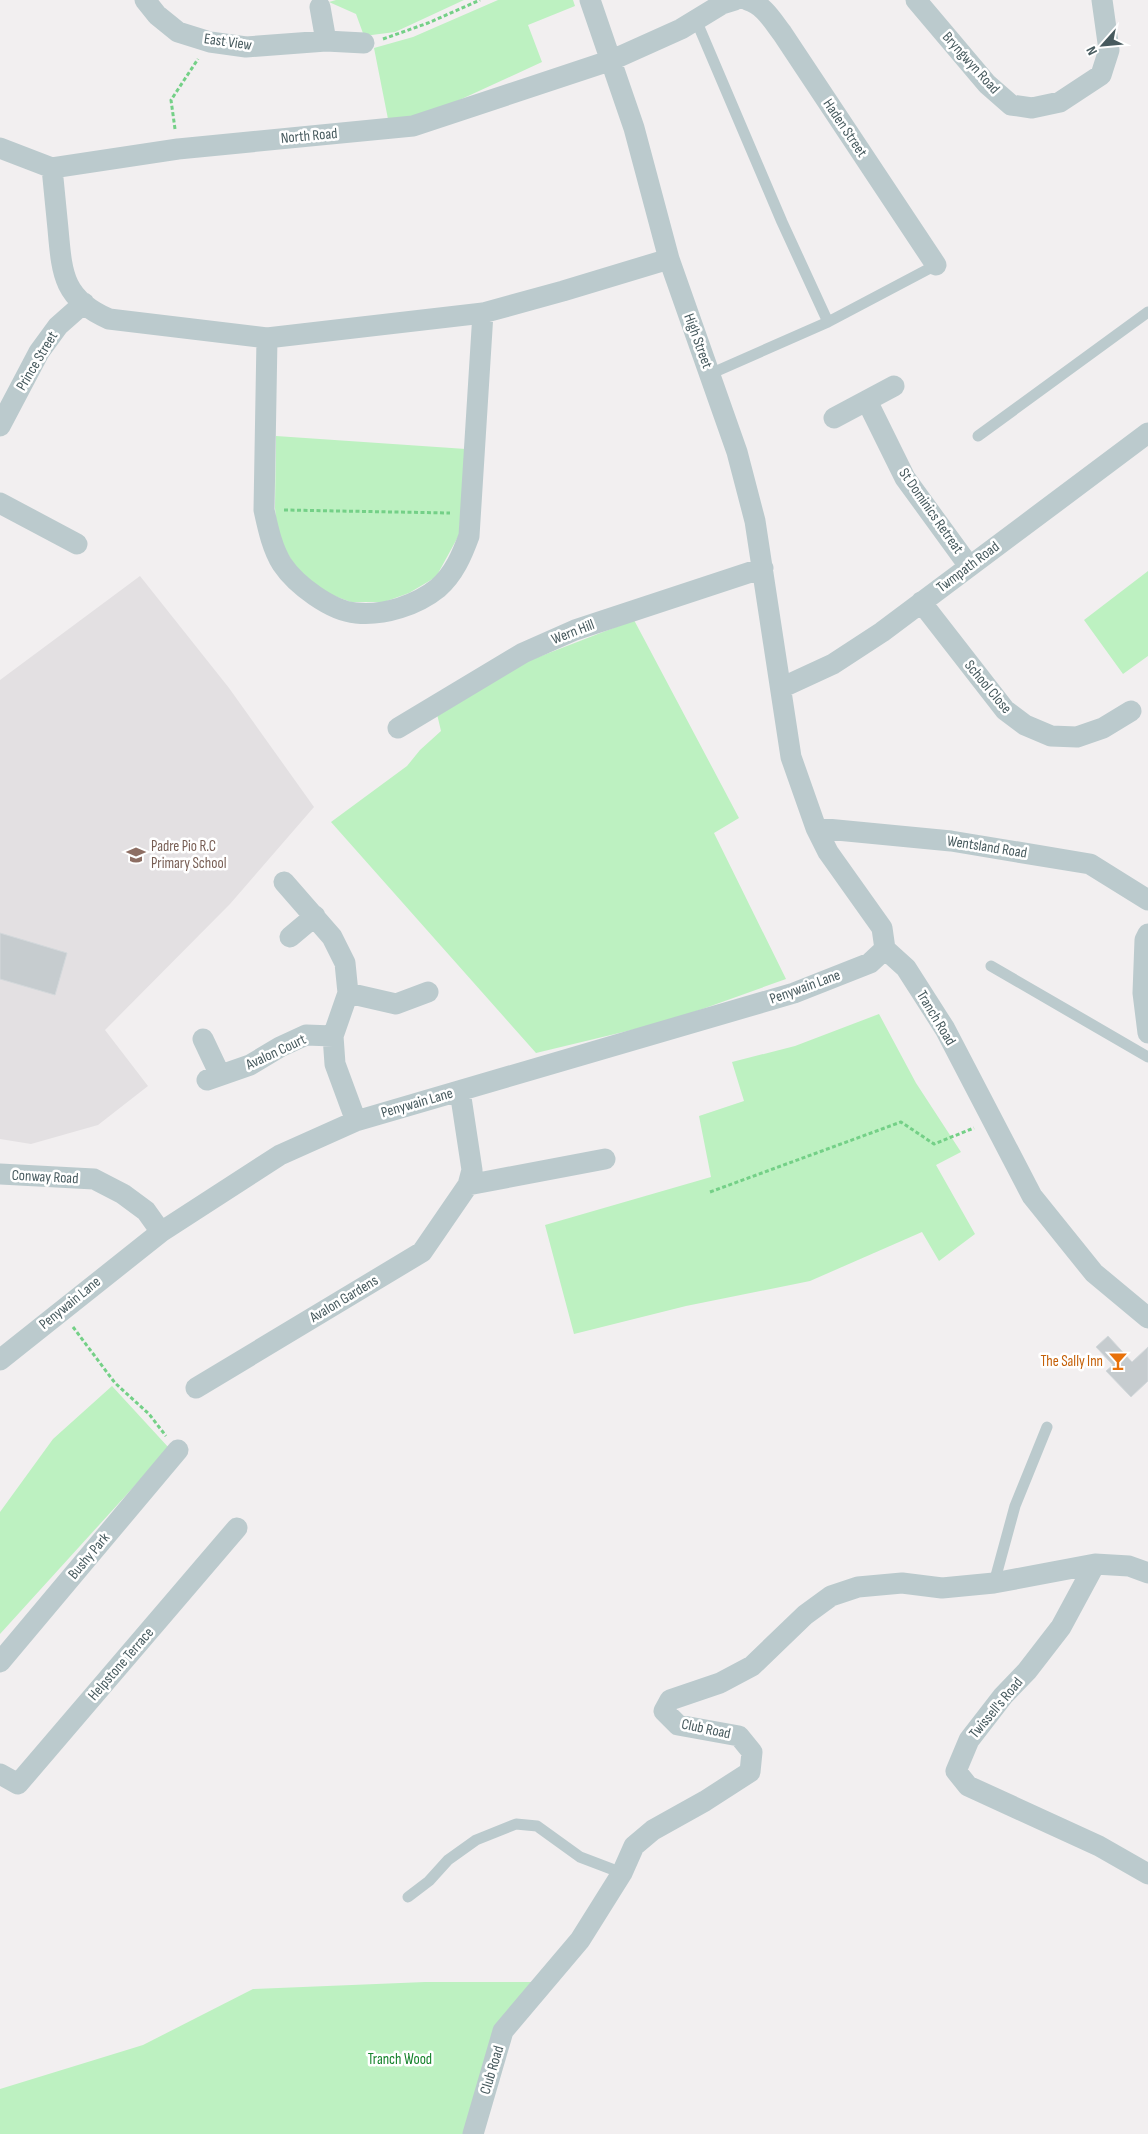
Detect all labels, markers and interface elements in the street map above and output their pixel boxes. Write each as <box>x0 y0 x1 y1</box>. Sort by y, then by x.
north arrow <box>1078 20 1128 70</box>
street label: Bryngwyn Road <box>938 28 1004 98</box>
street label: East View <box>203 29 254 55</box>
text: N <box>1083 43 1101 58</box>
street label: Haden Street <box>819 95 872 161</box>
street label: North Road <box>280 124 338 148</box>
street label: High Street <box>679 311 717 371</box>
street label: Prince Street <box>12 328 62 394</box>
street label: St Dominics Retreat <box>894 465 968 558</box>
street label: Twmpath Road <box>933 537 1003 597</box>
street label: Wern Hill <box>549 615 597 649</box>
street label: School Close <box>960 656 1016 718</box>
street label: Wentsland Road <box>946 831 1028 863</box>
place label: Padre Pio R.C Primary School <box>151 837 227 873</box>
school or university icon: Padre Pio R.C Primary School <box>125 844 147 866</box>
street label: Penywain Lane <box>767 965 843 1009</box>
street label: Tranch Road <box>912 987 960 1049</box>
street label: Avalon Court <box>242 1030 309 1075</box>
street label: Penywain Lane <box>379 1084 455 1122</box>
street label: Conway Road <box>11 1166 79 1188</box>
street label: Avalon Gardens <box>305 1271 382 1327</box>
street label: Penywain Lane <box>35 1272 105 1334</box>
bar icon: The Sally Inn <box>1107 1350 1129 1372</box>
place label: The Sally Inn <box>1040 1352 1103 1371</box>
street label: Bushy Park <box>64 1529 114 1583</box>
street label: Helpstone Terrace <box>84 1624 158 1704</box>
street label: Twissell's Road <box>965 1674 1027 1742</box>
street label: Club Road <box>680 1715 732 1743</box>
street label: Club Road <box>476 2043 508 2097</box>
park label: Tranch Wood <box>368 2050 432 2069</box>

